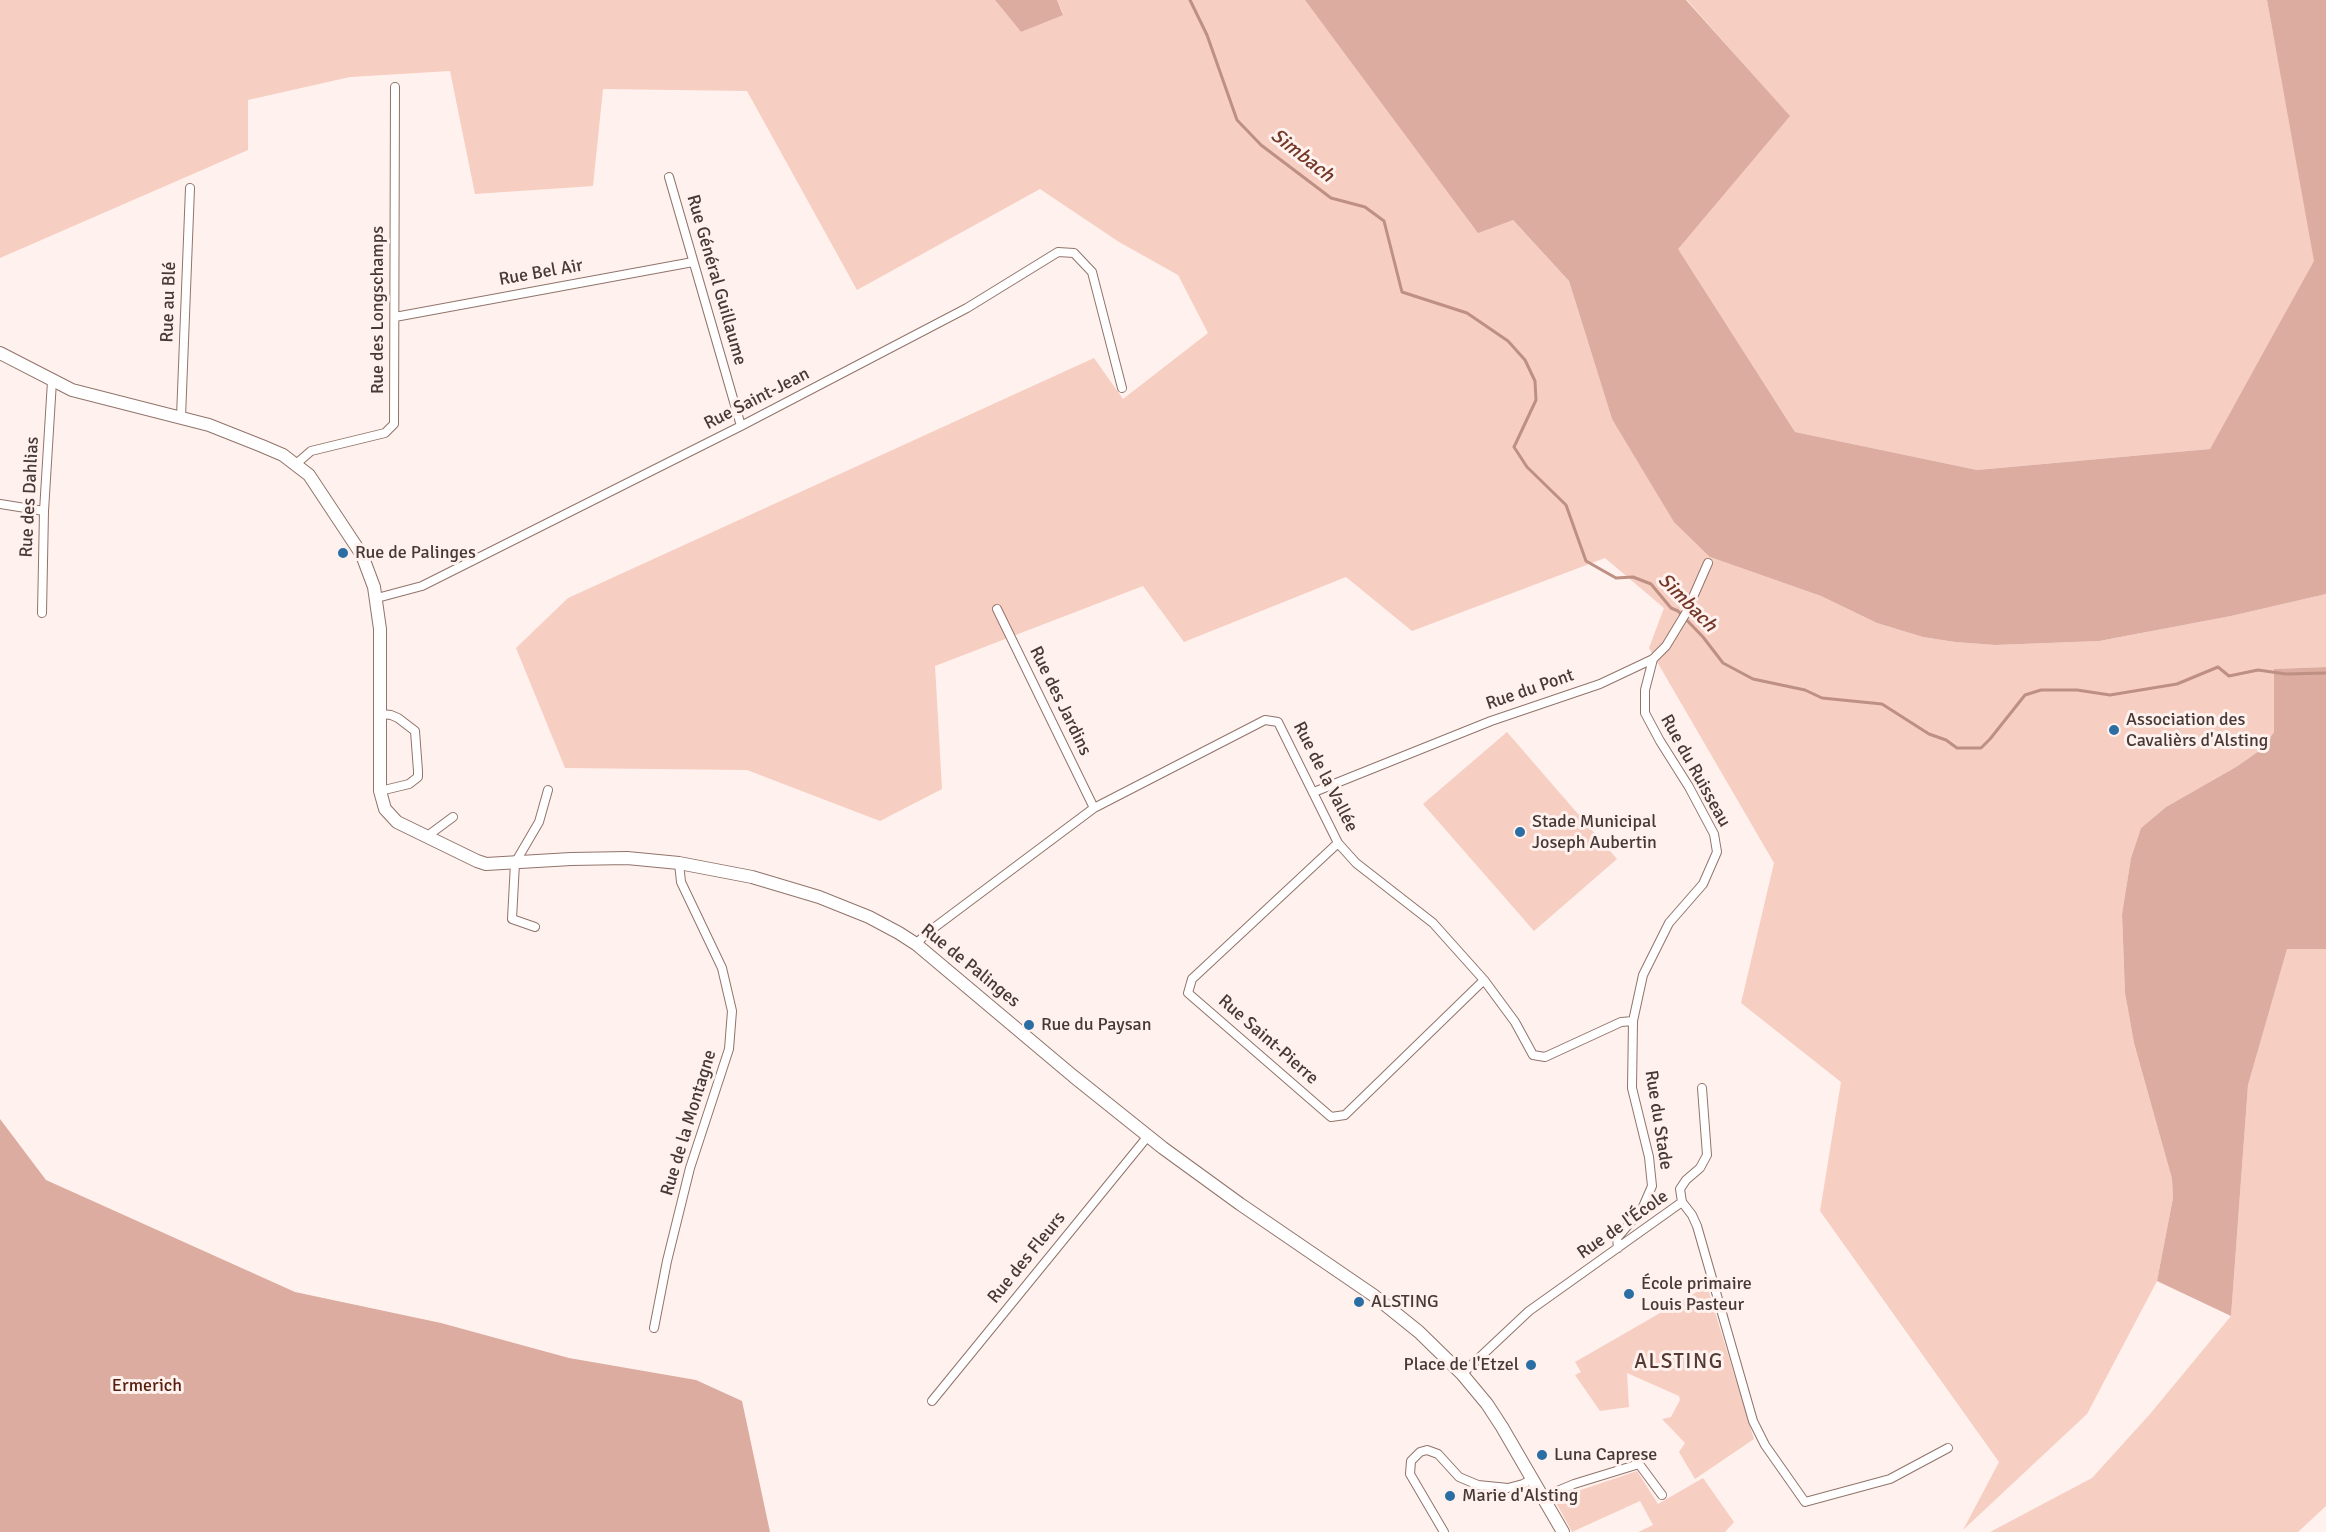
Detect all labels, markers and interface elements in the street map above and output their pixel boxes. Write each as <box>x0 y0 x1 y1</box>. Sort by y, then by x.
water label: Simbach <box>1266 124 1338 188</box>
street label: Rue Général Guillaume <box>681 192 751 368</box>
street label: Rue des Longschamps <box>367 226 389 394</box>
street label: Rue Bel Air <box>497 255 585 291</box>
street label: Rue au Blé <box>157 261 181 343</box>
street label: Rue Saint-Jean <box>701 363 813 435</box>
street label: Rue des Dahlias <box>16 436 44 558</box>
place label: Rue de Palinges <box>355 542 476 564</box>
marker: Rue de Palinges <box>336 546 350 560</box>
water label: Simbach <box>1653 569 1721 637</box>
street label: Rue des Jardins <box>1024 643 1096 759</box>
street label: Rue du Pont <box>1483 665 1577 715</box>
place label: Association des Cavalièrs d'Alsting <box>2126 709 2268 752</box>
street label: Rue du Ruisseau <box>1655 711 1735 831</box>
street label: Rue de la Vallée <box>1288 718 1362 836</box>
marker: Association des Cavalièrs d'Alsting <box>2107 723 2121 737</box>
place label: Stade Municipal Joseph Aubertin <box>1532 811 1657 854</box>
marker: Stade Municipal Joseph Aubertin <box>1513 825 1527 839</box>
street label: Rue de Palinges <box>916 920 1024 1012</box>
street label: Rue Saint-Pierre <box>1213 991 1323 1089</box>
place label: Rue du Paysan <box>1041 1014 1151 1036</box>
marker: Rue du Paysan <box>1022 1018 1036 1032</box>
street label: Rue de la Montagne <box>657 1047 721 1199</box>
street label: Rue du Stade <box>1639 1069 1677 1171</box>
street label: Rue de l'École <box>1573 1186 1673 1264</box>
street label: Rue des Fleurs <box>984 1208 1070 1308</box>
place label: École primaire Louis Pasteur <box>1641 1273 1752 1316</box>
marker: École primaire Louis Pasteur <box>1622 1287 1636 1301</box>
place label: ALSTING <box>1371 1291 1439 1313</box>
marker: ALSTING <box>1352 1295 1366 1309</box>
district label: ALSTING <box>1634 1349 1724 1375</box>
place label: Place de l'Etzel <box>1403 1354 1519 1376</box>
marker: Place de l'Etzel <box>1524 1358 1538 1372</box>
park label: Ermerich <box>112 1375 182 1397</box>
place label: Luna Caprese <box>1554 1444 1657 1466</box>
marker: Luna Caprese <box>1535 1448 1549 1462</box>
place label: Marie d'Alsting <box>1462 1485 1578 1507</box>
marker: Marie d'Alsting <box>1443 1489 1457 1503</box>

